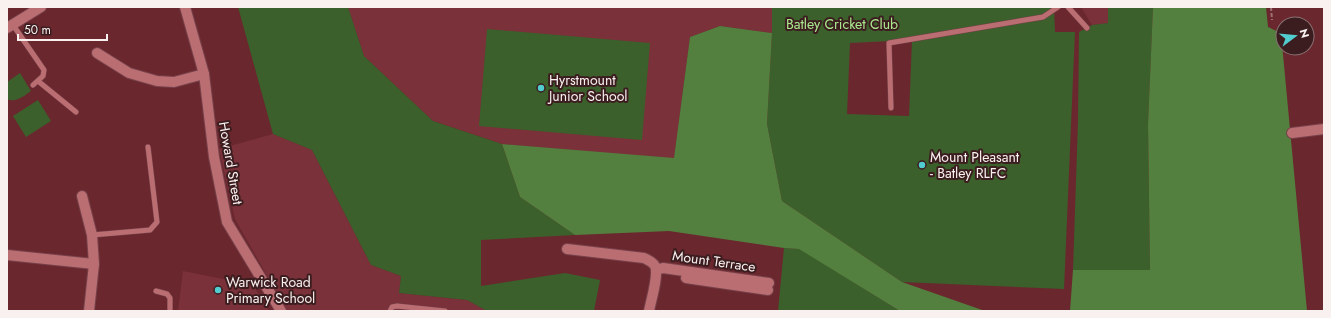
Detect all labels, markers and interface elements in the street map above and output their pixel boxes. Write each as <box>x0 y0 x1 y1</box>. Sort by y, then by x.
park label: Batley Cricket Club <box>786 14 898 34</box>
scale bar <box>18 16 107 42</box>
north arrow <box>1275 16 1315 56</box>
text: 50 m <box>24 21 51 39</box>
text: N <box>1296 27 1314 40</box>
place label: Hyrstmount Junior School <box>547 70 628 106</box>
marker: Hyrstmount Junior School <box>536 83 546 93</box>
street label: Howard Street <box>214 120 248 207</box>
place label: Mount Pleasant - Batley RLFC <box>930 147 1020 183</box>
marker: Mount Pleasant - Batley RLFC <box>917 160 927 170</box>
street label: Mount Terrace <box>671 245 757 277</box>
place label: Warwick Road Primary School <box>226 272 315 308</box>
marker: Warwick Road Primary School <box>213 285 223 295</box>

